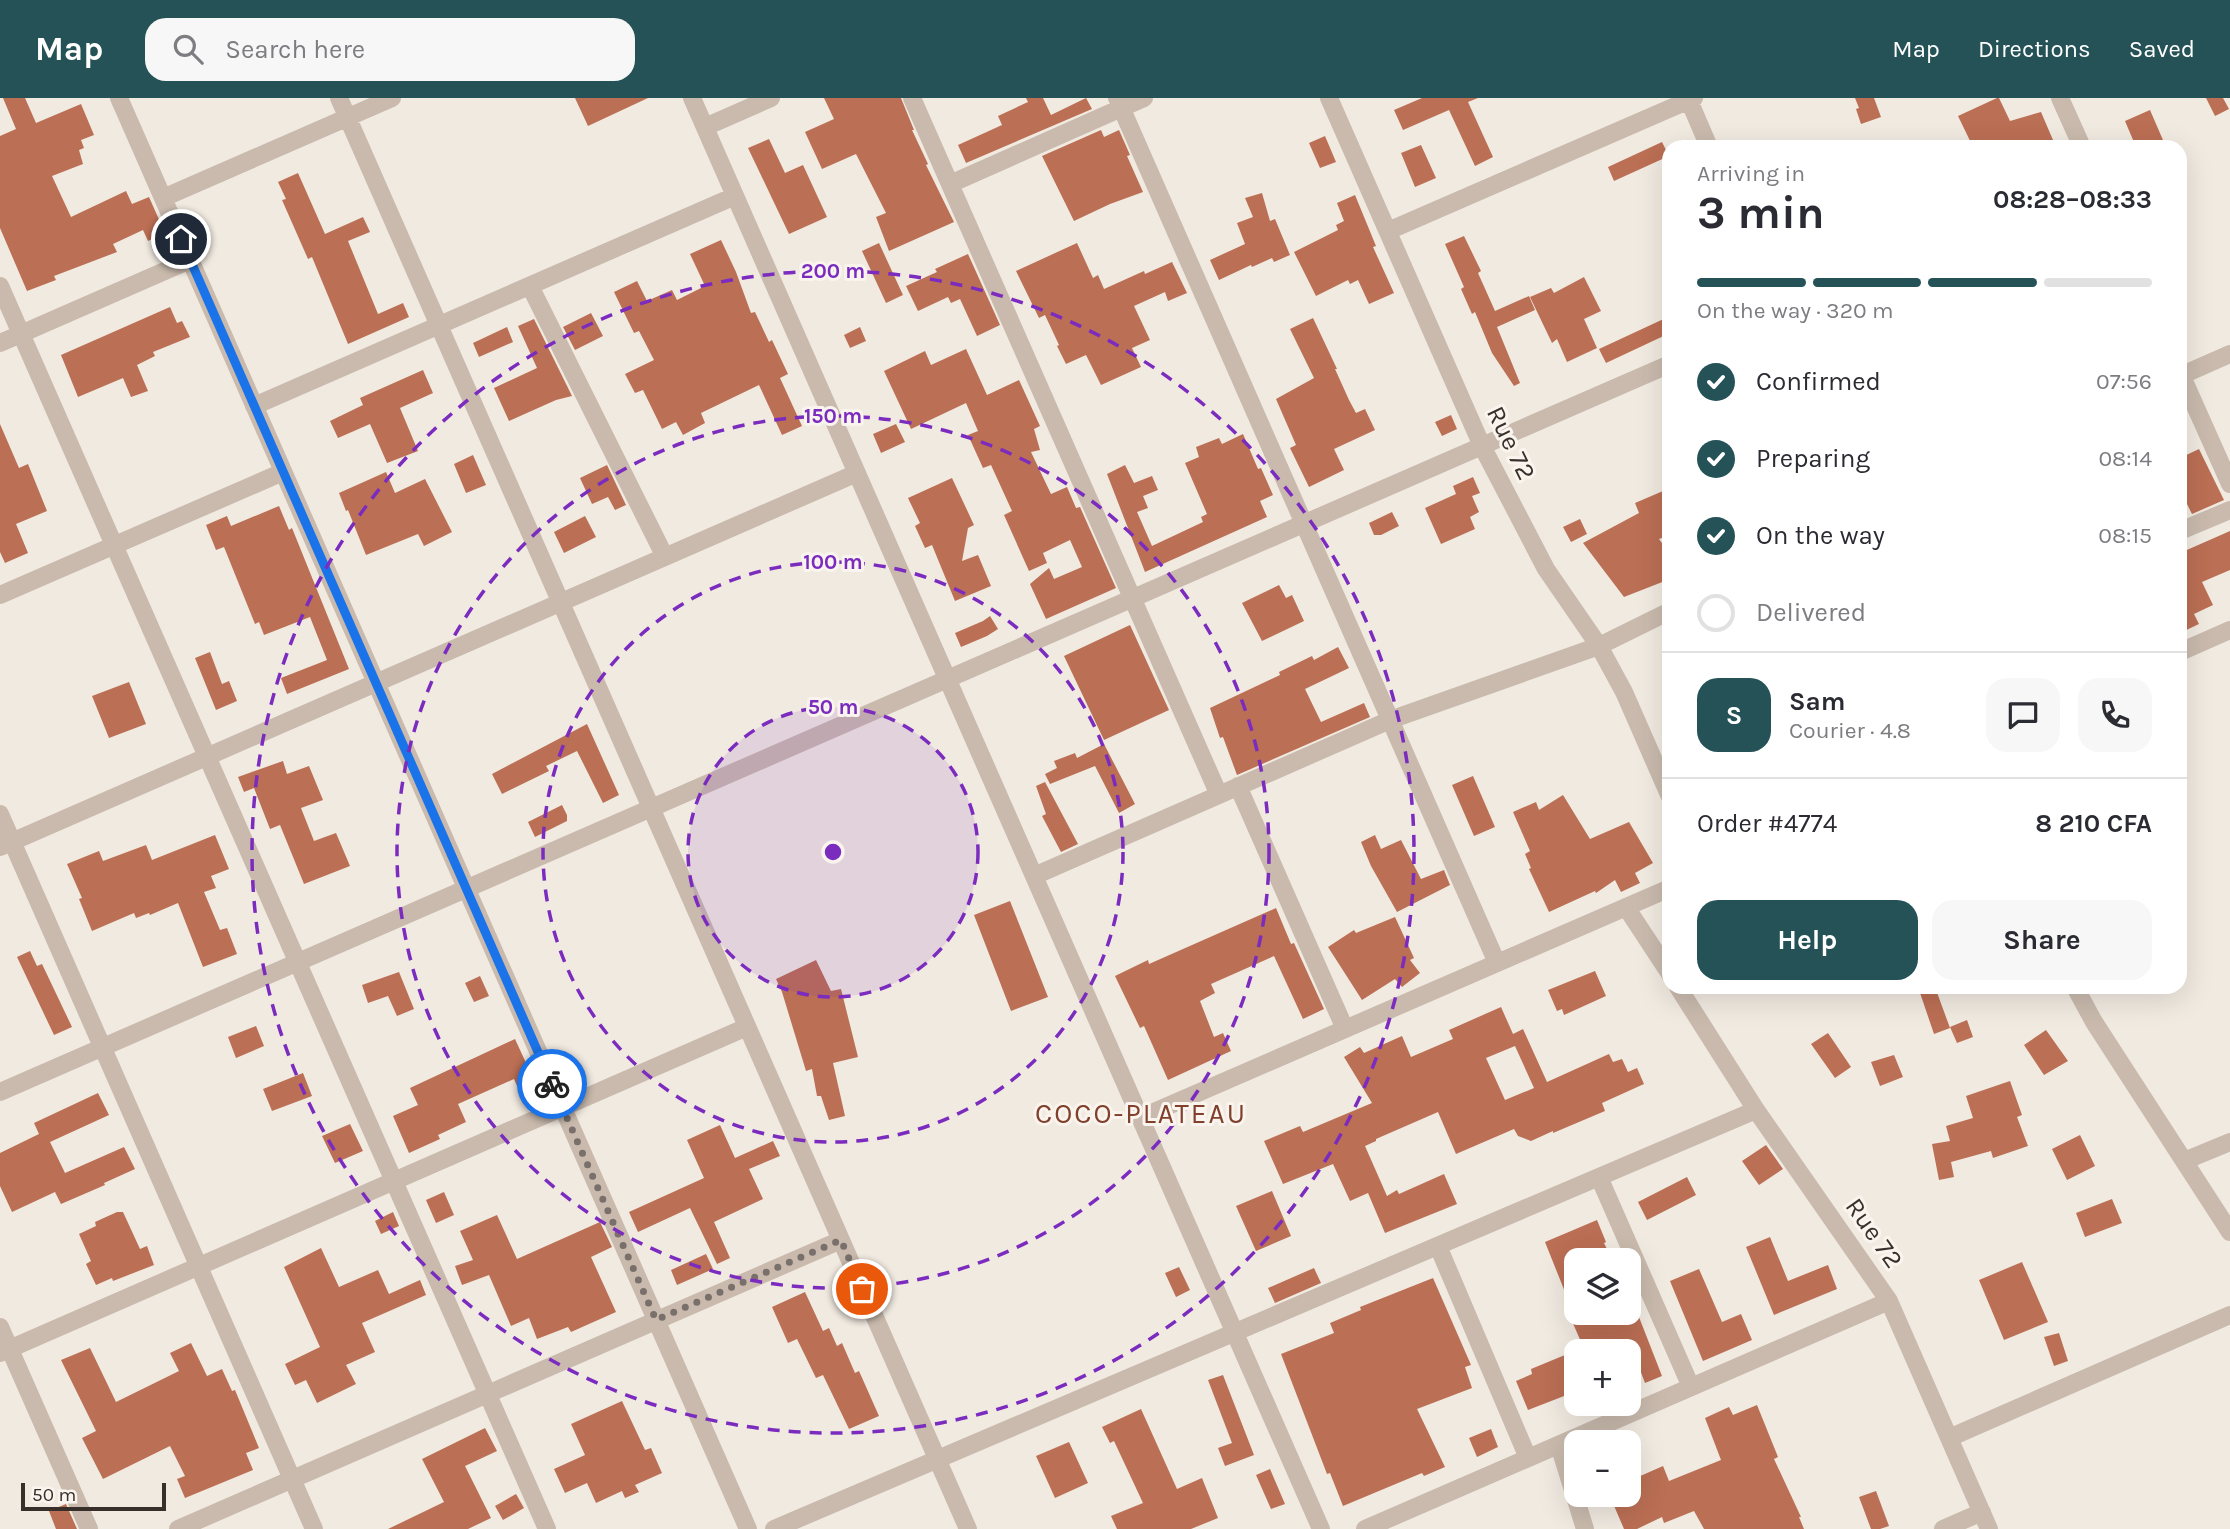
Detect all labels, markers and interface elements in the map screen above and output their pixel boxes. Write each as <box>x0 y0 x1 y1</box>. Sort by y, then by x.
search box <box>145 18 635 81</box>
text: Map <box>35 30 103 68</box>
icon: search <box>169 30 207 68</box>
text: Search here <box>225 34 365 65</box>
text: Map <box>1892 35 1940 63</box>
text: Directions <box>1978 35 2091 63</box>
text: Saved <box>2129 35 2195 63</box>
text: Arriving in <box>1697 160 1805 187</box>
text: 08:28–08:33 <box>1993 184 2152 215</box>
text: 3 min <box>1697 186 1825 240</box>
pin <box>151 209 211 269</box>
icon: home <box>162 220 200 258</box>
text: 200 m <box>801 259 865 283</box>
text: On the way · 320 m <box>1697 297 1894 324</box>
icon: check <box>1697 363 1735 401</box>
text: Confirmed <box>1756 366 1881 397</box>
text: 07:56 <box>2096 368 2152 395</box>
street label: Rue 72 <box>1480 401 1542 485</box>
text: 150 m <box>804 404 862 428</box>
icon: check <box>1697 440 1735 478</box>
text: Preparing <box>1756 443 1870 474</box>
text: 08:14 <box>2098 445 2152 472</box>
icon: check <box>1697 517 1735 555</box>
text: On the way <box>1756 520 1885 551</box>
text: 08:15 <box>2098 522 2152 549</box>
text: 100 m <box>803 550 863 574</box>
text: Delivered <box>1756 597 1866 628</box>
button: chat <box>1986 678 2060 752</box>
button: phone <box>2078 678 2152 752</box>
text: Sam <box>1789 686 1845 717</box>
text: 50 m <box>808 695 858 719</box>
text: S <box>1726 700 1742 731</box>
text: Courier · 4.8 <box>1789 717 1911 744</box>
text: Order #4774 <box>1697 808 1837 839</box>
text: 8 210 CFA <box>2035 808 2152 839</box>
centre of rings <box>821 840 845 864</box>
button: Help <box>1697 900 1918 980</box>
button: Share <box>1932 900 2152 980</box>
courier <box>517 1049 587 1119</box>
icon: bike <box>533 1065 571 1103</box>
district label: COCO-PLATEAU <box>1035 1097 1247 1130</box>
street label: Rue 72 <box>1839 1192 1909 1274</box>
map controls <box>1564 1248 1641 1507</box>
button: layers <box>1564 1248 1641 1325</box>
pin <box>832 1259 892 1319</box>
icon: bag <box>843 1270 881 1308</box>
button: + <box>1564 1339 1641 1416</box>
button: − <box>1564 1430 1641 1507</box>
scale bar <box>21 1480 166 1512</box>
text: 50 m <box>32 1484 76 1506</box>

